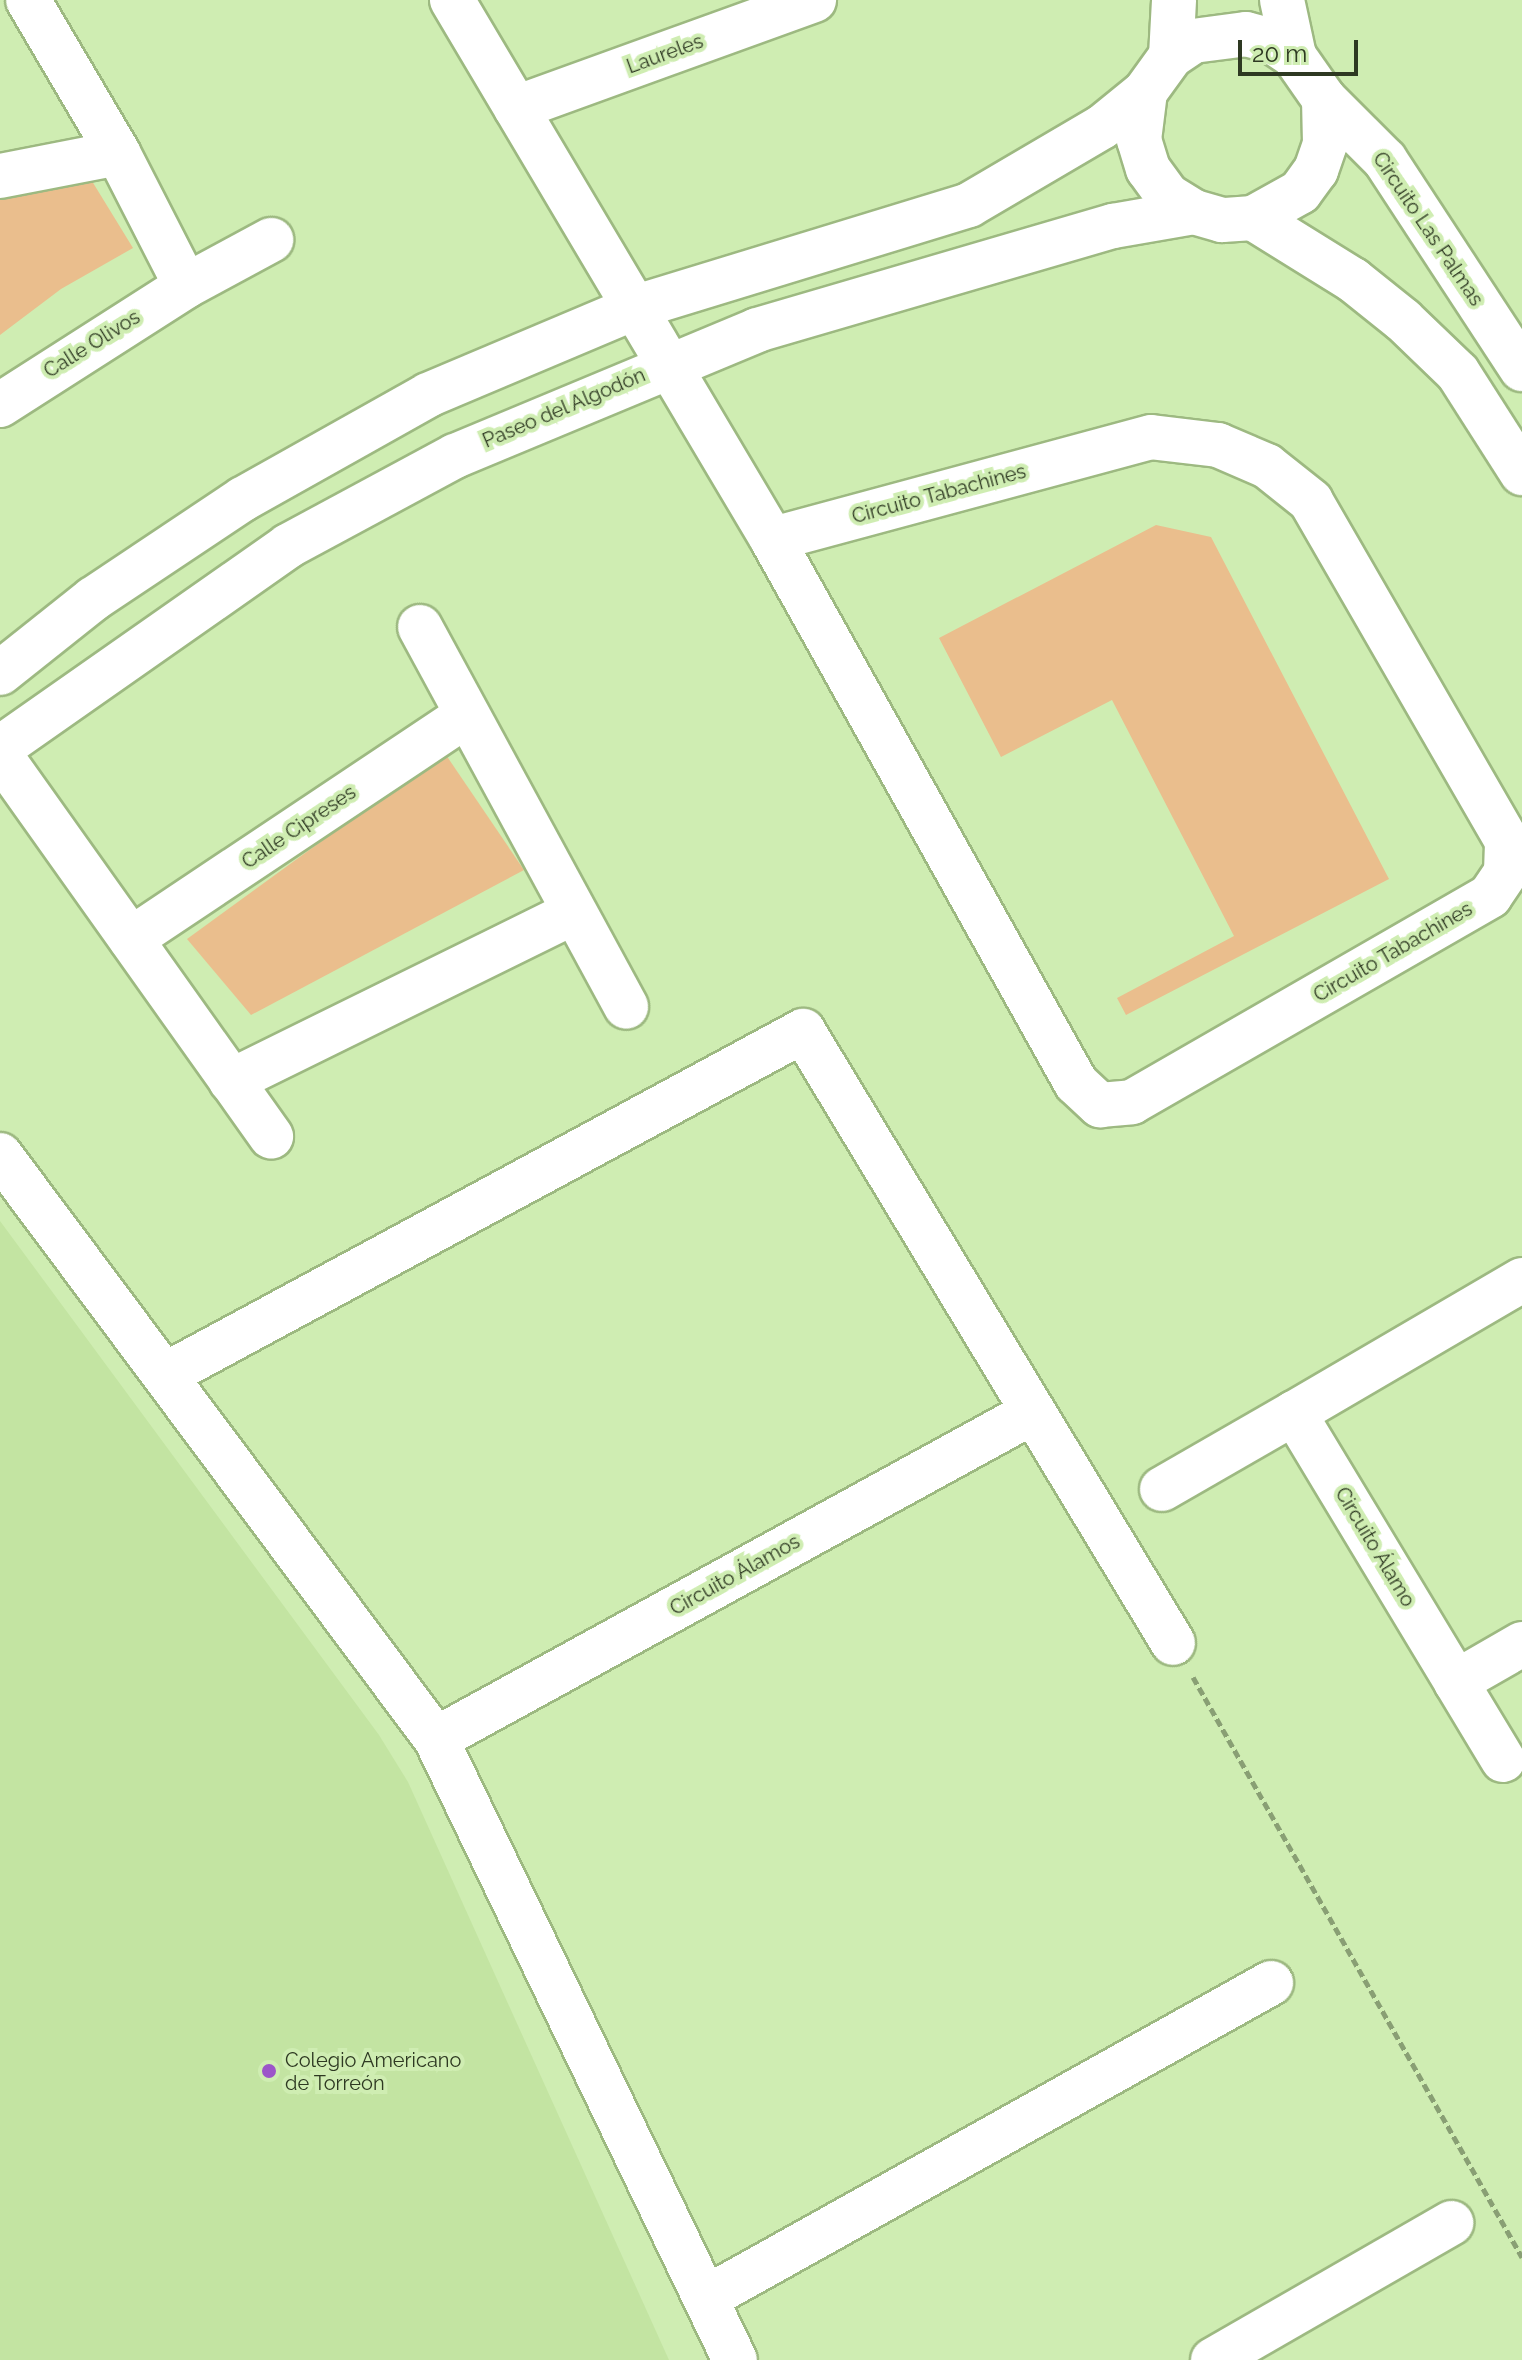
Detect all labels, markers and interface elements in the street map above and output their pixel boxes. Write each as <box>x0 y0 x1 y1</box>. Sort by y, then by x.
scale bar <box>1242 24 1362 74</box>
street label: Laureles <box>623 29 707 79</box>
text: 20 m <box>1252 39 1307 68</box>
street label: Circuito Las Palmas <box>1368 147 1488 311</box>
street label: Calle Olivos <box>39 305 145 383</box>
street label: Paseo del Algodón <box>479 363 649 453</box>
street label: Circuito Tabachines <box>849 459 1029 529</box>
street label: Calle Cipreses <box>237 780 361 874</box>
street label: Circuito Tabachines <box>1309 897 1477 1007</box>
street label: Circuito Álamo <box>1330 1483 1420 1611</box>
street label: Circuito Álamos <box>666 1529 804 1621</box>
place label: Colegio Americano de Torreón <box>285 2048 462 2095</box>
marker: Colegio Americano de Torreón <box>260 2062 278 2080</box>

